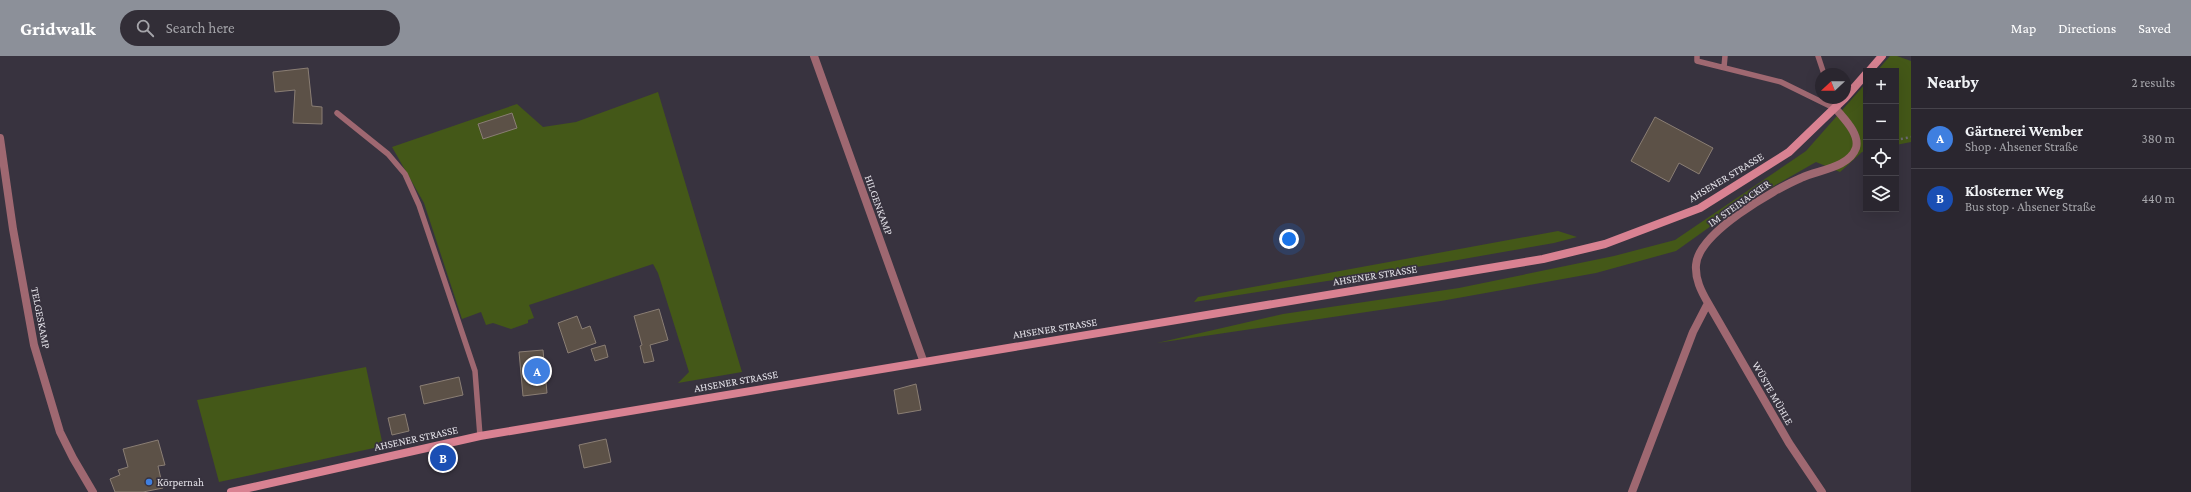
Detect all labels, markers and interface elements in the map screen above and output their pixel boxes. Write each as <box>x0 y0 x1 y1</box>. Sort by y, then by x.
search box <box>120 10 400 46</box>
icon: search <box>134 17 156 39</box>
text: Gridwalk <box>20 18 96 39</box>
text: Search here <box>166 20 235 36</box>
text: Map <box>2011 20 2036 36</box>
text: Directions <box>2058 20 2116 36</box>
text: Saved <box>2138 20 2171 36</box>
north arrow <box>1815 68 1851 104</box>
map controls <box>1863 68 1899 212</box>
button: + <box>1863 68 1899 104</box>
text: Nearby <box>1927 73 1979 92</box>
text: 2 results <box>2132 75 2175 90</box>
button: − <box>1863 104 1899 140</box>
text: Gärtnerei Wember <box>1965 123 2083 139</box>
text: A <box>1936 131 1944 146</box>
text: 380 m <box>2142 131 2175 146</box>
text: Shop · Ahsener Straße <box>1965 139 2078 154</box>
button: locate <box>1863 140 1899 176</box>
street label: AHSENER STRASSE <box>1686 150 1766 204</box>
street label: HILGENKAMP <box>863 173 896 237</box>
button: layers <box>1863 176 1899 212</box>
street label: IM STEINACKER <box>1706 177 1773 229</box>
text: Klosterner Weg <box>1965 183 2064 199</box>
text: B <box>1936 191 1944 206</box>
text: 440 m <box>2141 191 2175 206</box>
text: Bus stop · Ahsener Straße <box>1965 199 2096 214</box>
your location <box>1279 229 1299 249</box>
street label: AHSENER STRASSE <box>1332 262 1418 288</box>
street label: TELGESKAMP <box>29 286 53 350</box>
street label: AHSENER STRASSE <box>1012 315 1098 341</box>
pin: A <box>524 356 550 386</box>
street label: WÜSTE MÜHLE <box>1750 359 1796 427</box>
street label: AHSENER STRASSE <box>693 368 779 394</box>
street label: AHSENER STRASSE <box>373 423 459 453</box>
pin: B <box>430 443 456 473</box>
place label: Körpernah <box>157 476 204 489</box>
marker: Körpernah <box>144 477 154 487</box>

